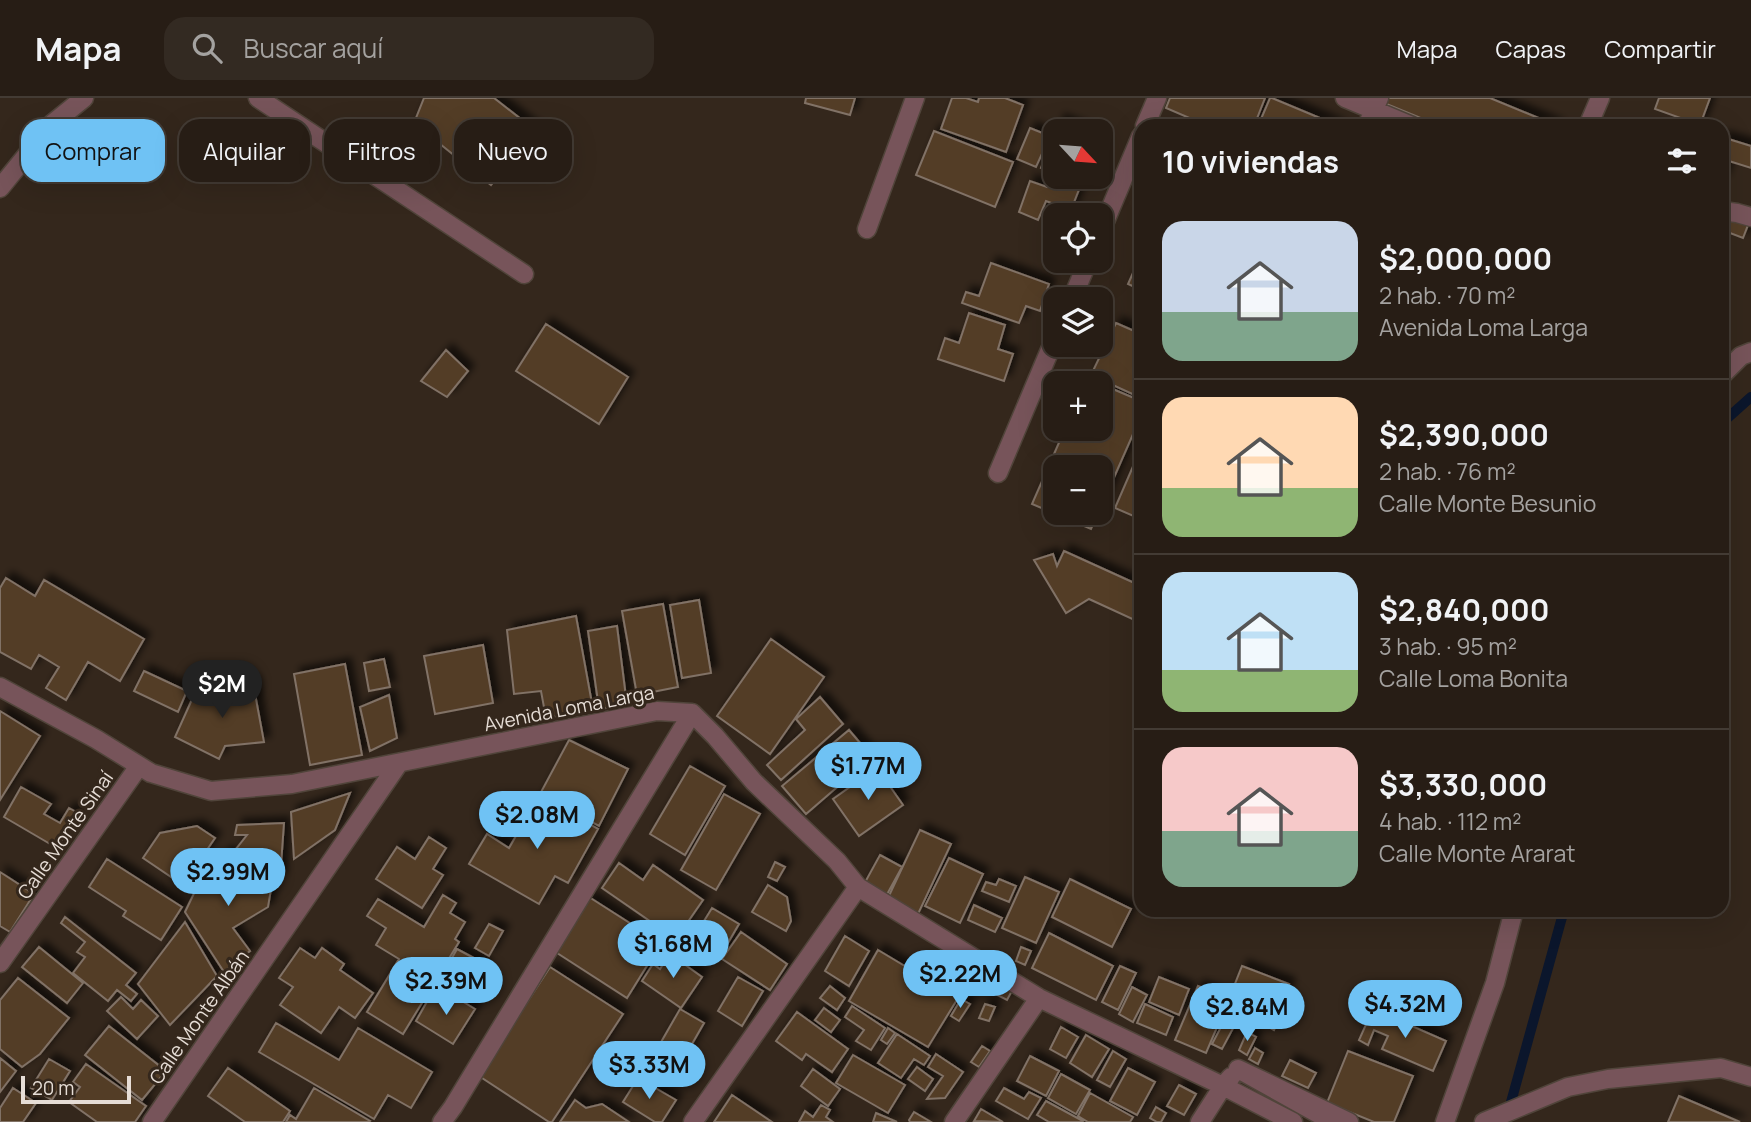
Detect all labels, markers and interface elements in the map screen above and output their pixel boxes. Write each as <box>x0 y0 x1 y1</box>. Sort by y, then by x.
search box <box>164 17 654 80</box>
text: Mapa <box>35 26 122 71</box>
icon: search <box>188 29 226 67</box>
text: Buscar aquí <box>244 30 383 66</box>
text: Mapa <box>1397 32 1458 65</box>
text: Capas <box>1496 32 1566 65</box>
text: Compartir <box>1604 32 1716 65</box>
chip: Comprar <box>21 119 165 182</box>
chip: Alquilar <box>179 119 310 182</box>
chip: Filtros <box>324 119 440 182</box>
chip: Nuevo <box>454 119 572 182</box>
north arrow <box>1043 119 1113 189</box>
map controls <box>1043 119 1113 525</box>
text: 10 viviendas <box>1162 141 1339 182</box>
icon: filters <box>1663 142 1701 180</box>
button: locate <box>1043 203 1113 273</box>
text: $2,000,000 <box>1379 238 1552 279</box>
icon: home <box>1218 249 1302 333</box>
text: 2 hab. · 70 m² <box>1379 279 1515 311</box>
button: layers <box>1043 287 1113 357</box>
text: Avenida Loma Larga <box>1379 311 1588 343</box>
button: + <box>1043 371 1113 441</box>
text: $2,390,000 <box>1379 414 1549 455</box>
icon: home <box>1218 425 1302 509</box>
button: − <box>1043 455 1113 525</box>
text: 2 hab. · 76 m² <box>1379 455 1516 487</box>
text: Calle Monte Besunio <box>1379 487 1596 519</box>
text: $2,840,000 <box>1379 589 1550 630</box>
icon: home <box>1218 600 1302 684</box>
text: 3 hab. · 95 m² <box>1379 630 1517 662</box>
pin: $2M <box>188 660 256 720</box>
text: Calle Loma Bonita <box>1379 662 1568 694</box>
text: $2M <box>198 667 246 699</box>
street label: Avenida Loma Larga <box>482 679 656 737</box>
pin: $1.77M <box>811 742 925 802</box>
text: $1.77M <box>831 749 905 781</box>
text: $3,330,000 <box>1379 764 1547 805</box>
street label: Calle Monte Sinaí <box>11 766 119 904</box>
icon: home <box>1218 775 1302 859</box>
pin: $2.08M <box>480 792 594 851</box>
text: $2.08M <box>495 798 579 830</box>
text: 4 hab. · 112 m² <box>1379 805 1521 837</box>
text: Calle Monte Ararat <box>1379 837 1575 869</box>
pin: $2.99M <box>171 848 285 908</box>
text: $2.99M <box>186 855 270 887</box>
pin: $1.68M <box>616 920 730 980</box>
text: $1.68M <box>634 927 712 959</box>
street label: Calle Monte Albán <box>143 945 255 1089</box>
pin: $2.22M <box>903 950 1017 1010</box>
text: $2.22M <box>919 957 1001 989</box>
pin: $2.39M <box>389 958 503 1017</box>
text: $2.39M <box>405 964 487 996</box>
pin: $4.32M <box>1348 981 1462 1040</box>
pin: $2.84M <box>1190 984 1304 1043</box>
text: $4.32M <box>1364 987 1446 1019</box>
text: $2.84M <box>1206 990 1288 1022</box>
pin: $3.33M <box>592 1042 706 1101</box>
text: $3.33M <box>608 1048 690 1080</box>
scale bar <box>21 1073 131 1105</box>
text: 20 m <box>32 1075 74 1101</box>

